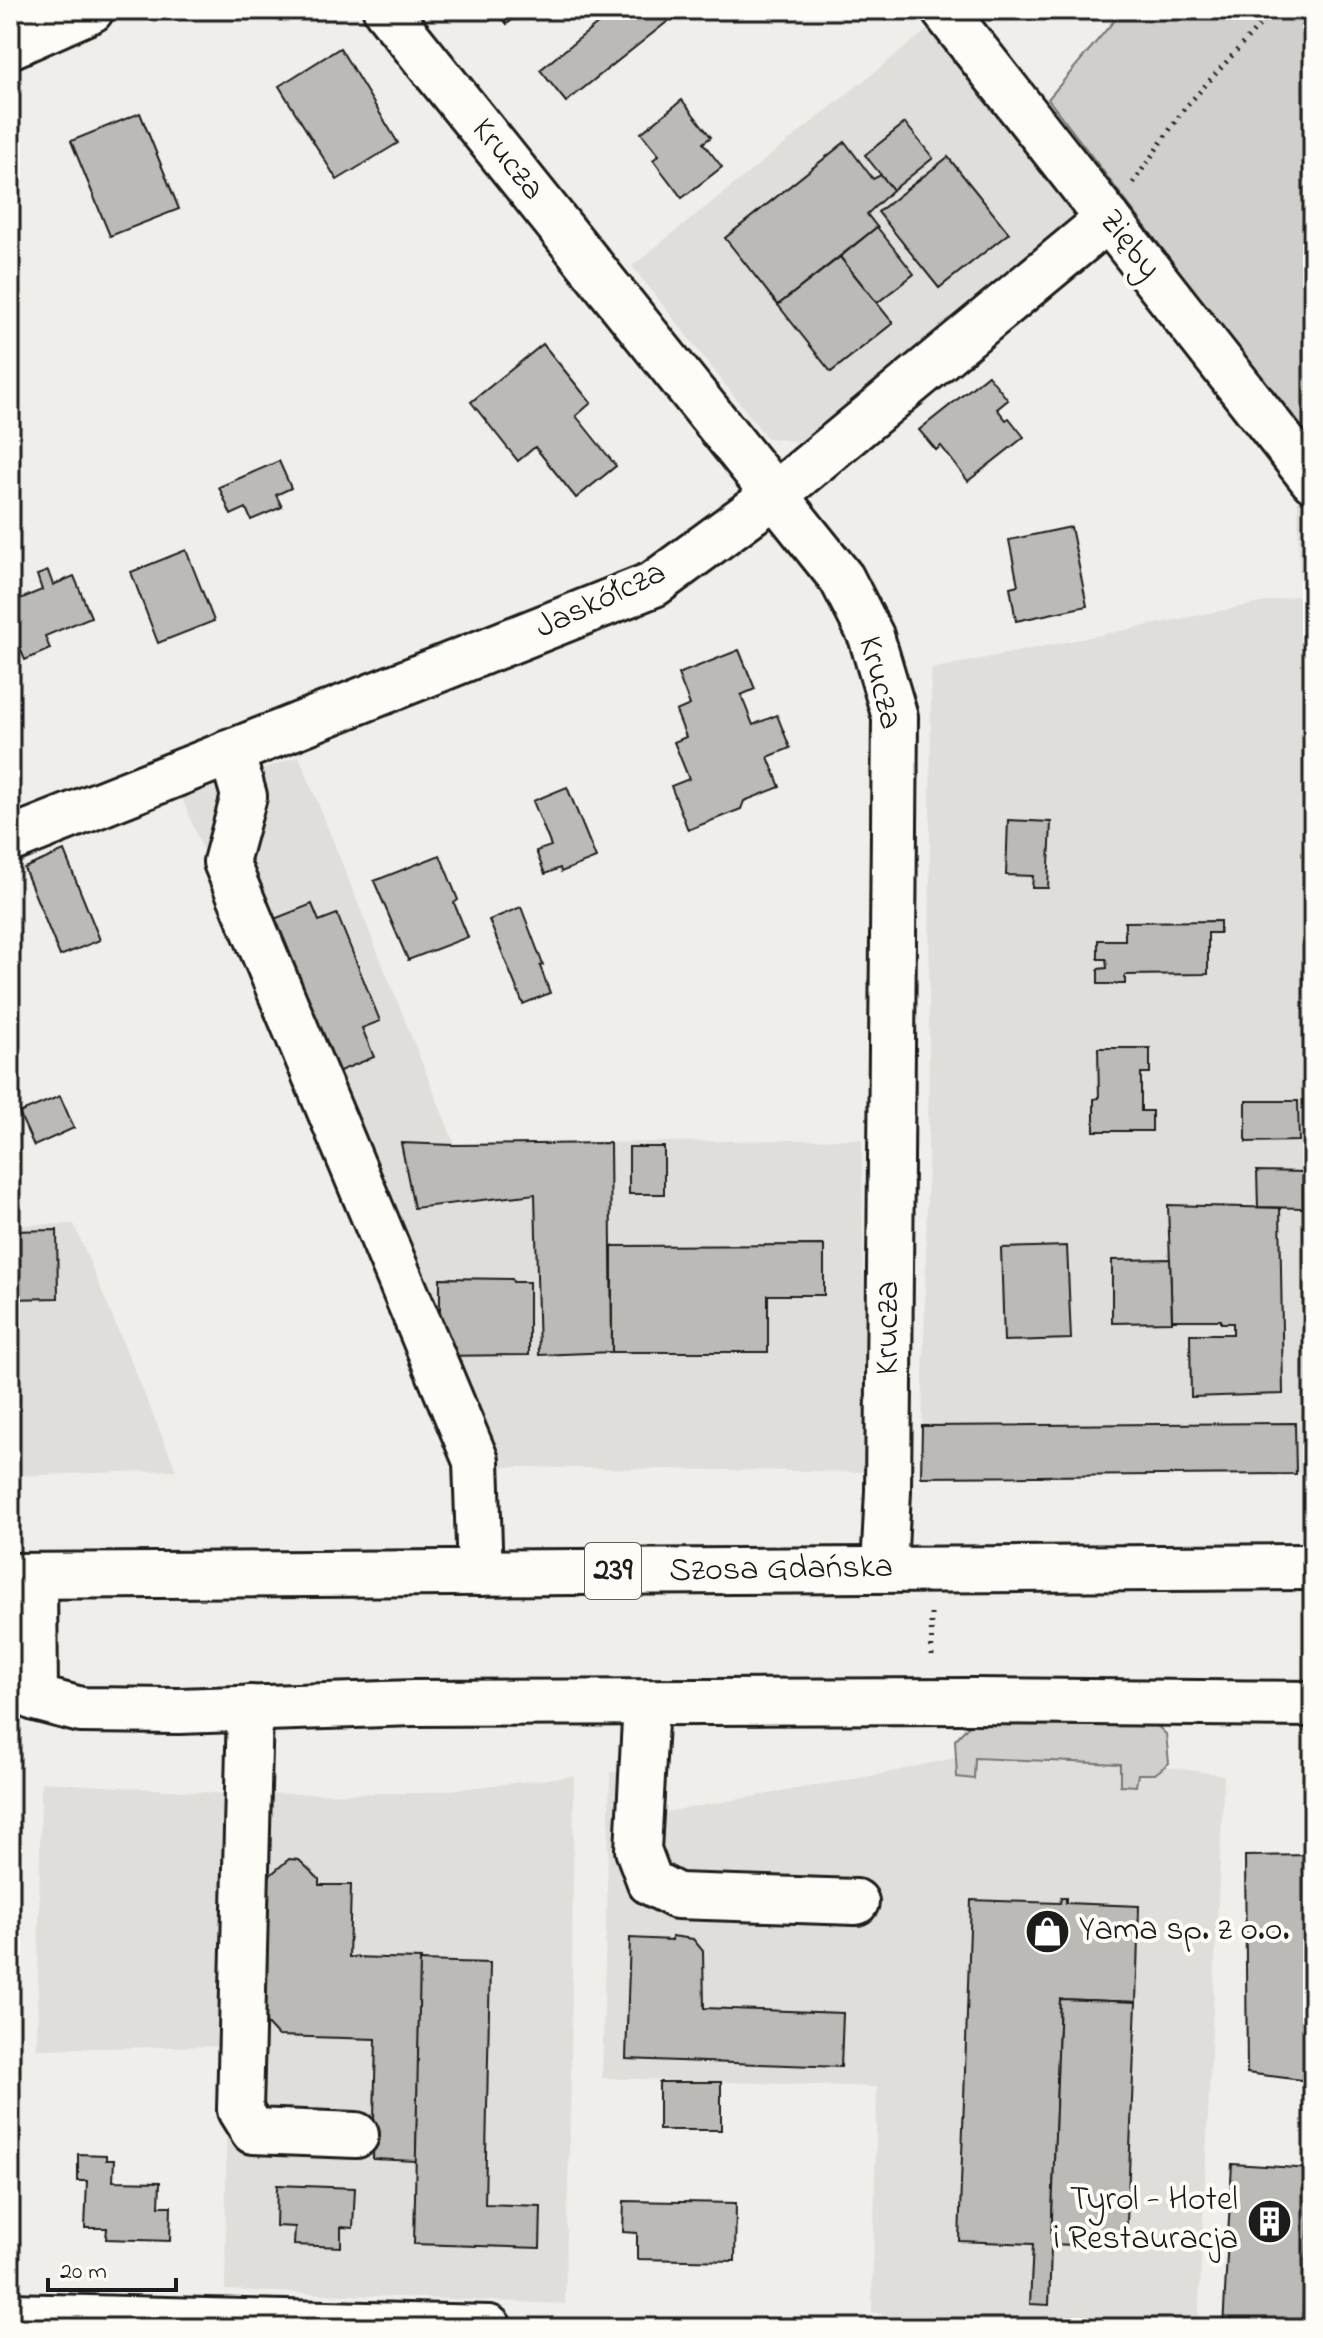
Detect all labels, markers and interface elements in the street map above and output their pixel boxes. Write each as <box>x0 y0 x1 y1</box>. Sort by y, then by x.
street label: Krucza <box>458 108 556 212</box>
street label: Zięby <box>1085 199 1173 291</box>
street label: Jaskółcza <box>527 549 675 653</box>
street label: Krucza <box>843 631 915 735</box>
street label: Krucza <box>864 1281 914 1375</box>
road number: 239 <box>585 1543 641 1599</box>
street label: Szosa Gdańska <box>669 1543 893 1597</box>
place label: Yama sp. z o.o. <box>1079 1906 1289 1956</box>
shop icon: Yama sp. z o.o. <box>1024 1907 1072 1955</box>
place label: Tyrol - Hotel i Restauracja <box>1054 2176 1238 2265</box>
building icon: Tyrol - Hotel i Restauracja <box>1245 2197 1293 2245</box>
scale bar <box>48 2242 176 2292</box>
text: 20 m <box>60 2255 107 2290</box>

